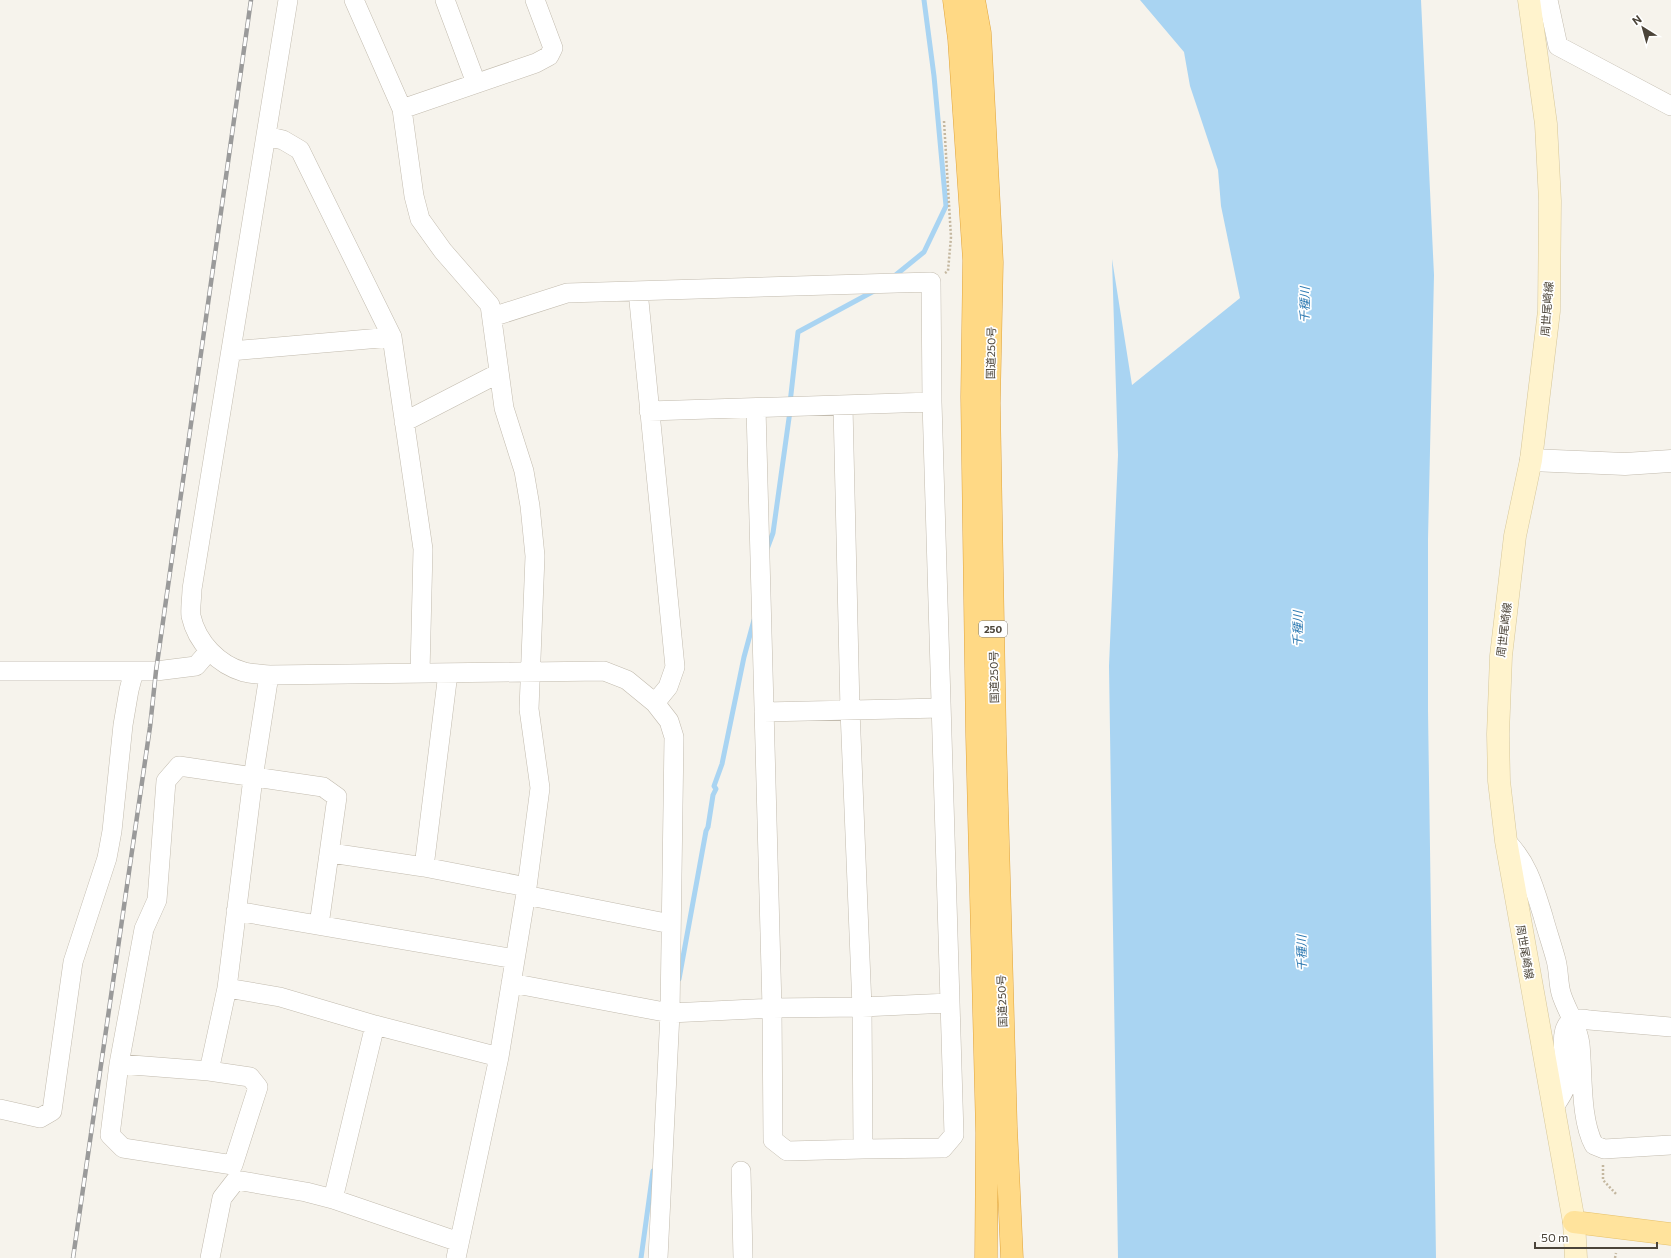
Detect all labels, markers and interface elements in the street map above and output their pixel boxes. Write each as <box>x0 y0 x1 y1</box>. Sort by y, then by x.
north arrow <box>1623 8 1663 48</box>
text: N <box>1629 12 1644 27</box>
street label: 周世尾崎線 <box>1538 281 1555 337</box>
water label: 千種川 <box>1297 285 1311 323</box>
street label: 国道250号 <box>984 327 997 379</box>
street label: 周世尾崎線 <box>1494 602 1513 658</box>
water label: 千種川 <box>1290 609 1304 647</box>
road number: 250 <box>979 621 1007 637</box>
street label: 国道250号 <box>987 651 1000 703</box>
street label: 周世尾崎線 <box>1514 924 1537 980</box>
water label: 千種川 <box>1294 933 1308 971</box>
street label: 国道250号 <box>994 975 1009 1028</box>
scale bar <box>1535 1224 1657 1250</box>
text: 50 m <box>1541 1230 1569 1244</box>

